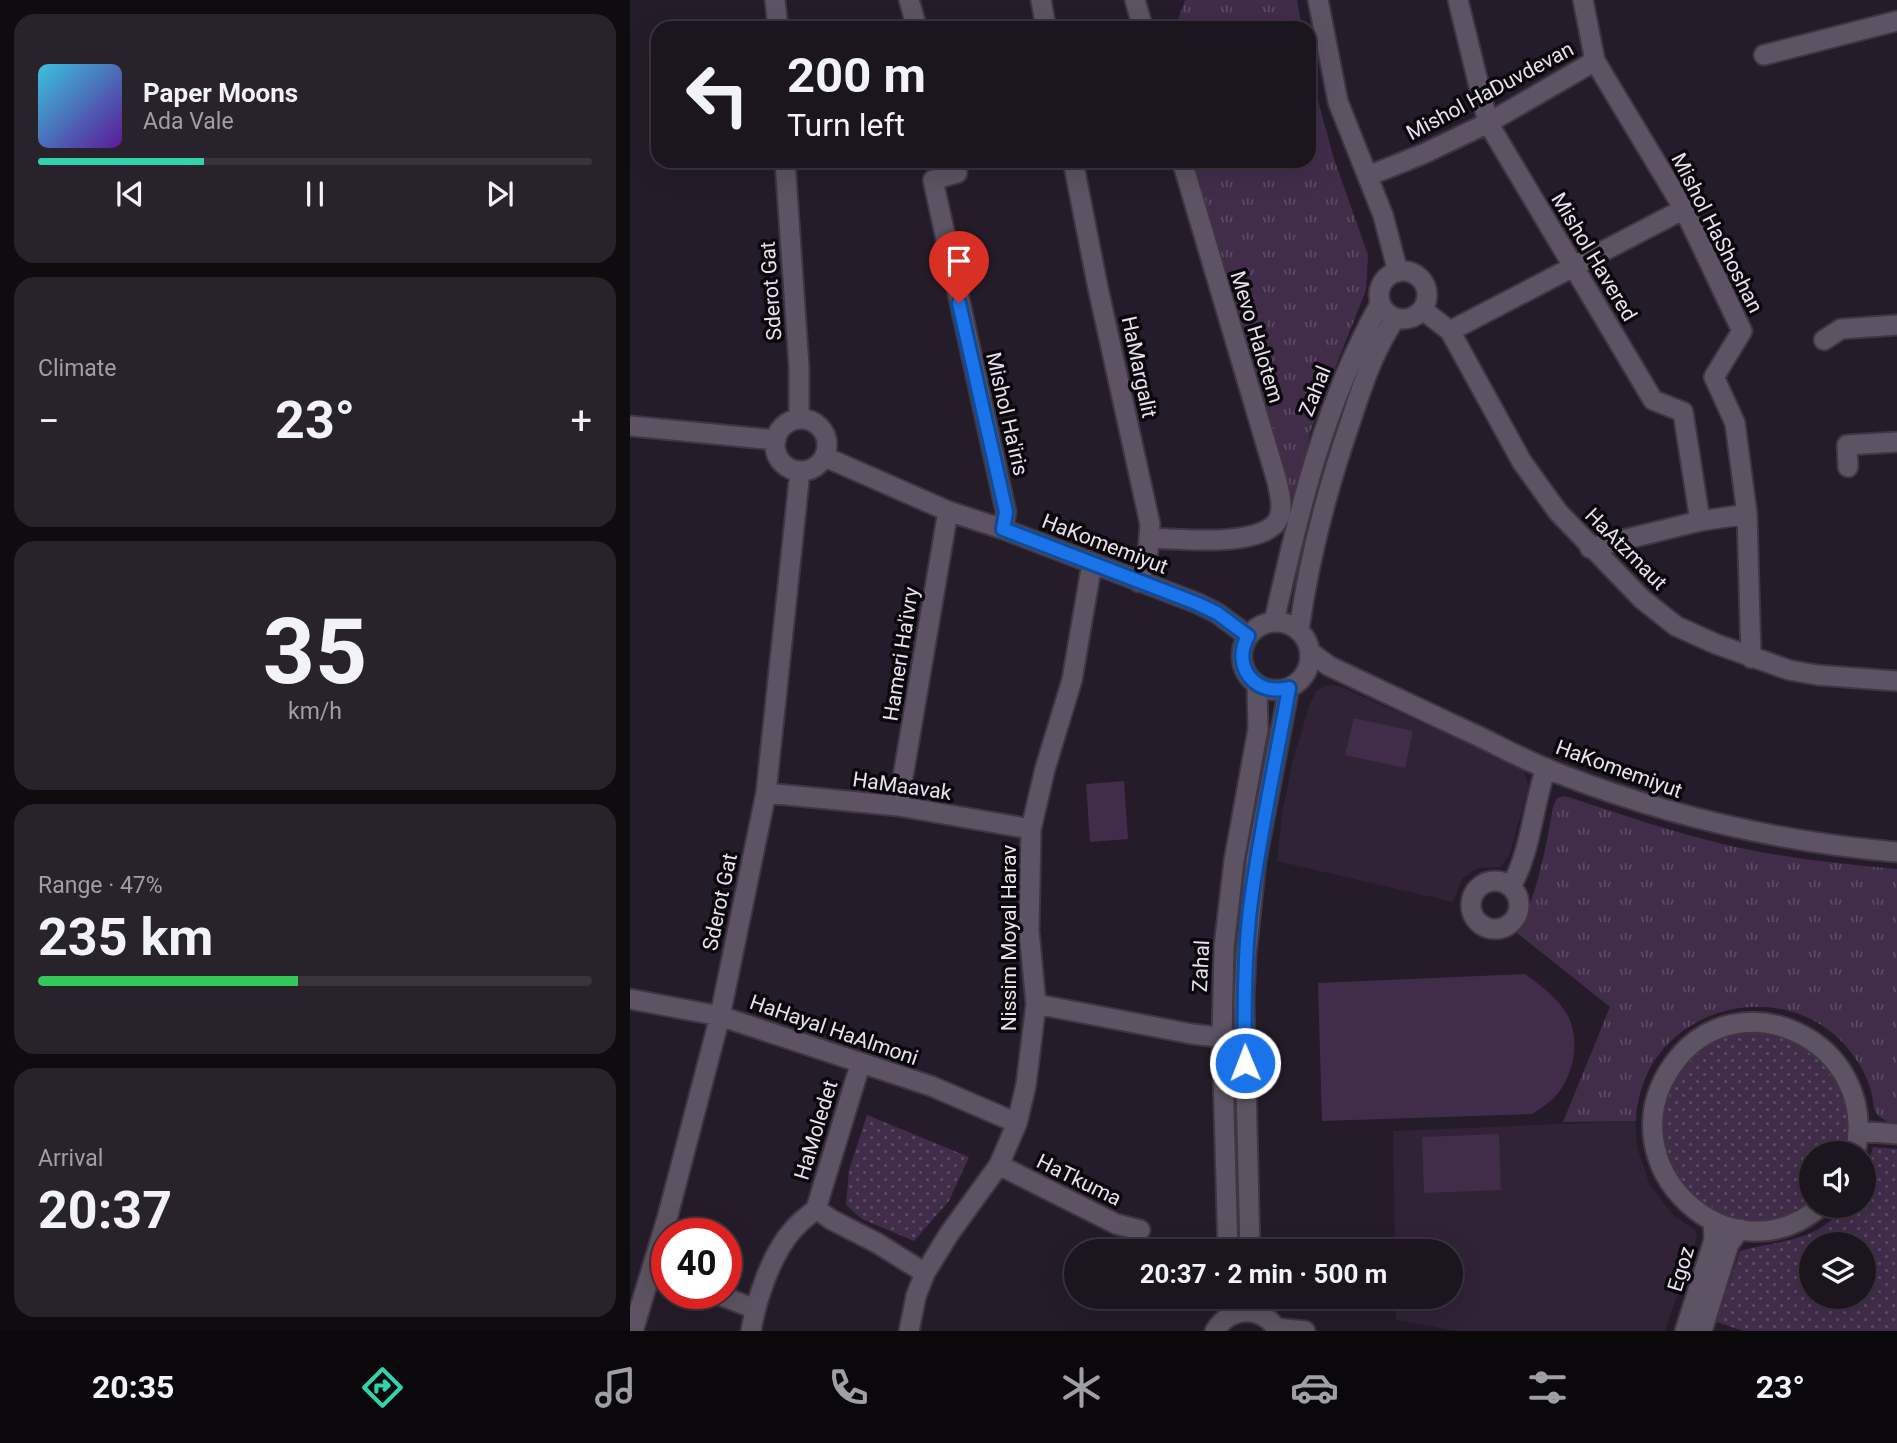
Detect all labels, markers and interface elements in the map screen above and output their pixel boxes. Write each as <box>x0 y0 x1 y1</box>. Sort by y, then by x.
street label: Mishol HaDuvdevan <box>1402 37 1578 145</box>
text: 200 m <box>787 47 926 104</box>
icon: left <box>672 49 763 140</box>
text: Paper Moons <box>143 78 298 108</box>
text: Turn left <box>787 106 905 144</box>
text: Ada Vale <box>143 108 234 135</box>
street label: Mishol HaShoshan <box>1666 149 1768 317</box>
icon: previous <box>111 175 149 213</box>
icon: pause <box>296 175 334 213</box>
icon: next <box>481 175 519 213</box>
street label: Mishol Havered <box>1546 188 1642 326</box>
pin <box>929 231 989 303</box>
street label: Sderot Gat <box>756 241 786 341</box>
icon: arrive <box>940 242 978 280</box>
street label: Mevo Halotem <box>1226 268 1288 406</box>
street label: HaMargalit <box>1117 314 1162 420</box>
street label: Mishol Ha'iris <box>981 350 1033 478</box>
text: Climate <box>38 355 117 382</box>
street label: Zahal <box>1294 362 1336 420</box>
text: 23° <box>275 390 355 451</box>
text: − <box>38 399 60 443</box>
text: + <box>570 399 592 443</box>
street label: HaAtzmaut <box>1580 503 1672 595</box>
street label: HaKomemiyut <box>1039 509 1171 579</box>
street label: Hameri Ha'ivry <box>879 585 923 723</box>
text: 35 <box>263 599 367 705</box>
text: km/h <box>288 698 342 725</box>
street label: HaKomemiyut <box>1553 735 1686 803</box>
street label: HaMaavak <box>851 767 953 805</box>
street label: Nissim Moyal Harav <box>997 845 1021 1031</box>
street label: Sderot Gat <box>698 851 742 953</box>
text: Range · 47% <box>38 872 163 899</box>
text: 235 km <box>38 907 213 968</box>
street label: Zahal <box>1188 939 1214 993</box>
street label: HaHayal HaAlmoni <box>747 990 921 1070</box>
position arrow <box>1208 1026 1282 1100</box>
street label: HaMoledet <box>789 1077 843 1183</box>
map controls <box>1799 1141 1876 1309</box>
button: sound <box>1799 1141 1876 1218</box>
text: Arrival <box>38 1145 103 1172</box>
street label: HaTkuma <box>1033 1149 1125 1211</box>
text: 20:37 <box>38 1180 172 1241</box>
speed limit sign: 40 <box>651 1218 742 1309</box>
button: layers <box>1799 1232 1876 1309</box>
street label: Egoz <box>1663 1244 1699 1294</box>
text: 20:37 · 2 min · 500 m <box>1140 1259 1387 1289</box>
icon: directions <box>358 1363 407 1412</box>
icon: music <box>591 1363 640 1412</box>
icon: phone <box>824 1363 873 1412</box>
icon: climate <box>1057 1363 1106 1412</box>
icon: car <box>1290 1363 1339 1412</box>
icon: filters <box>1523 1363 1572 1412</box>
text: 20:35 <box>92 1368 174 1406</box>
text: 23° <box>1756 1368 1805 1406</box>

